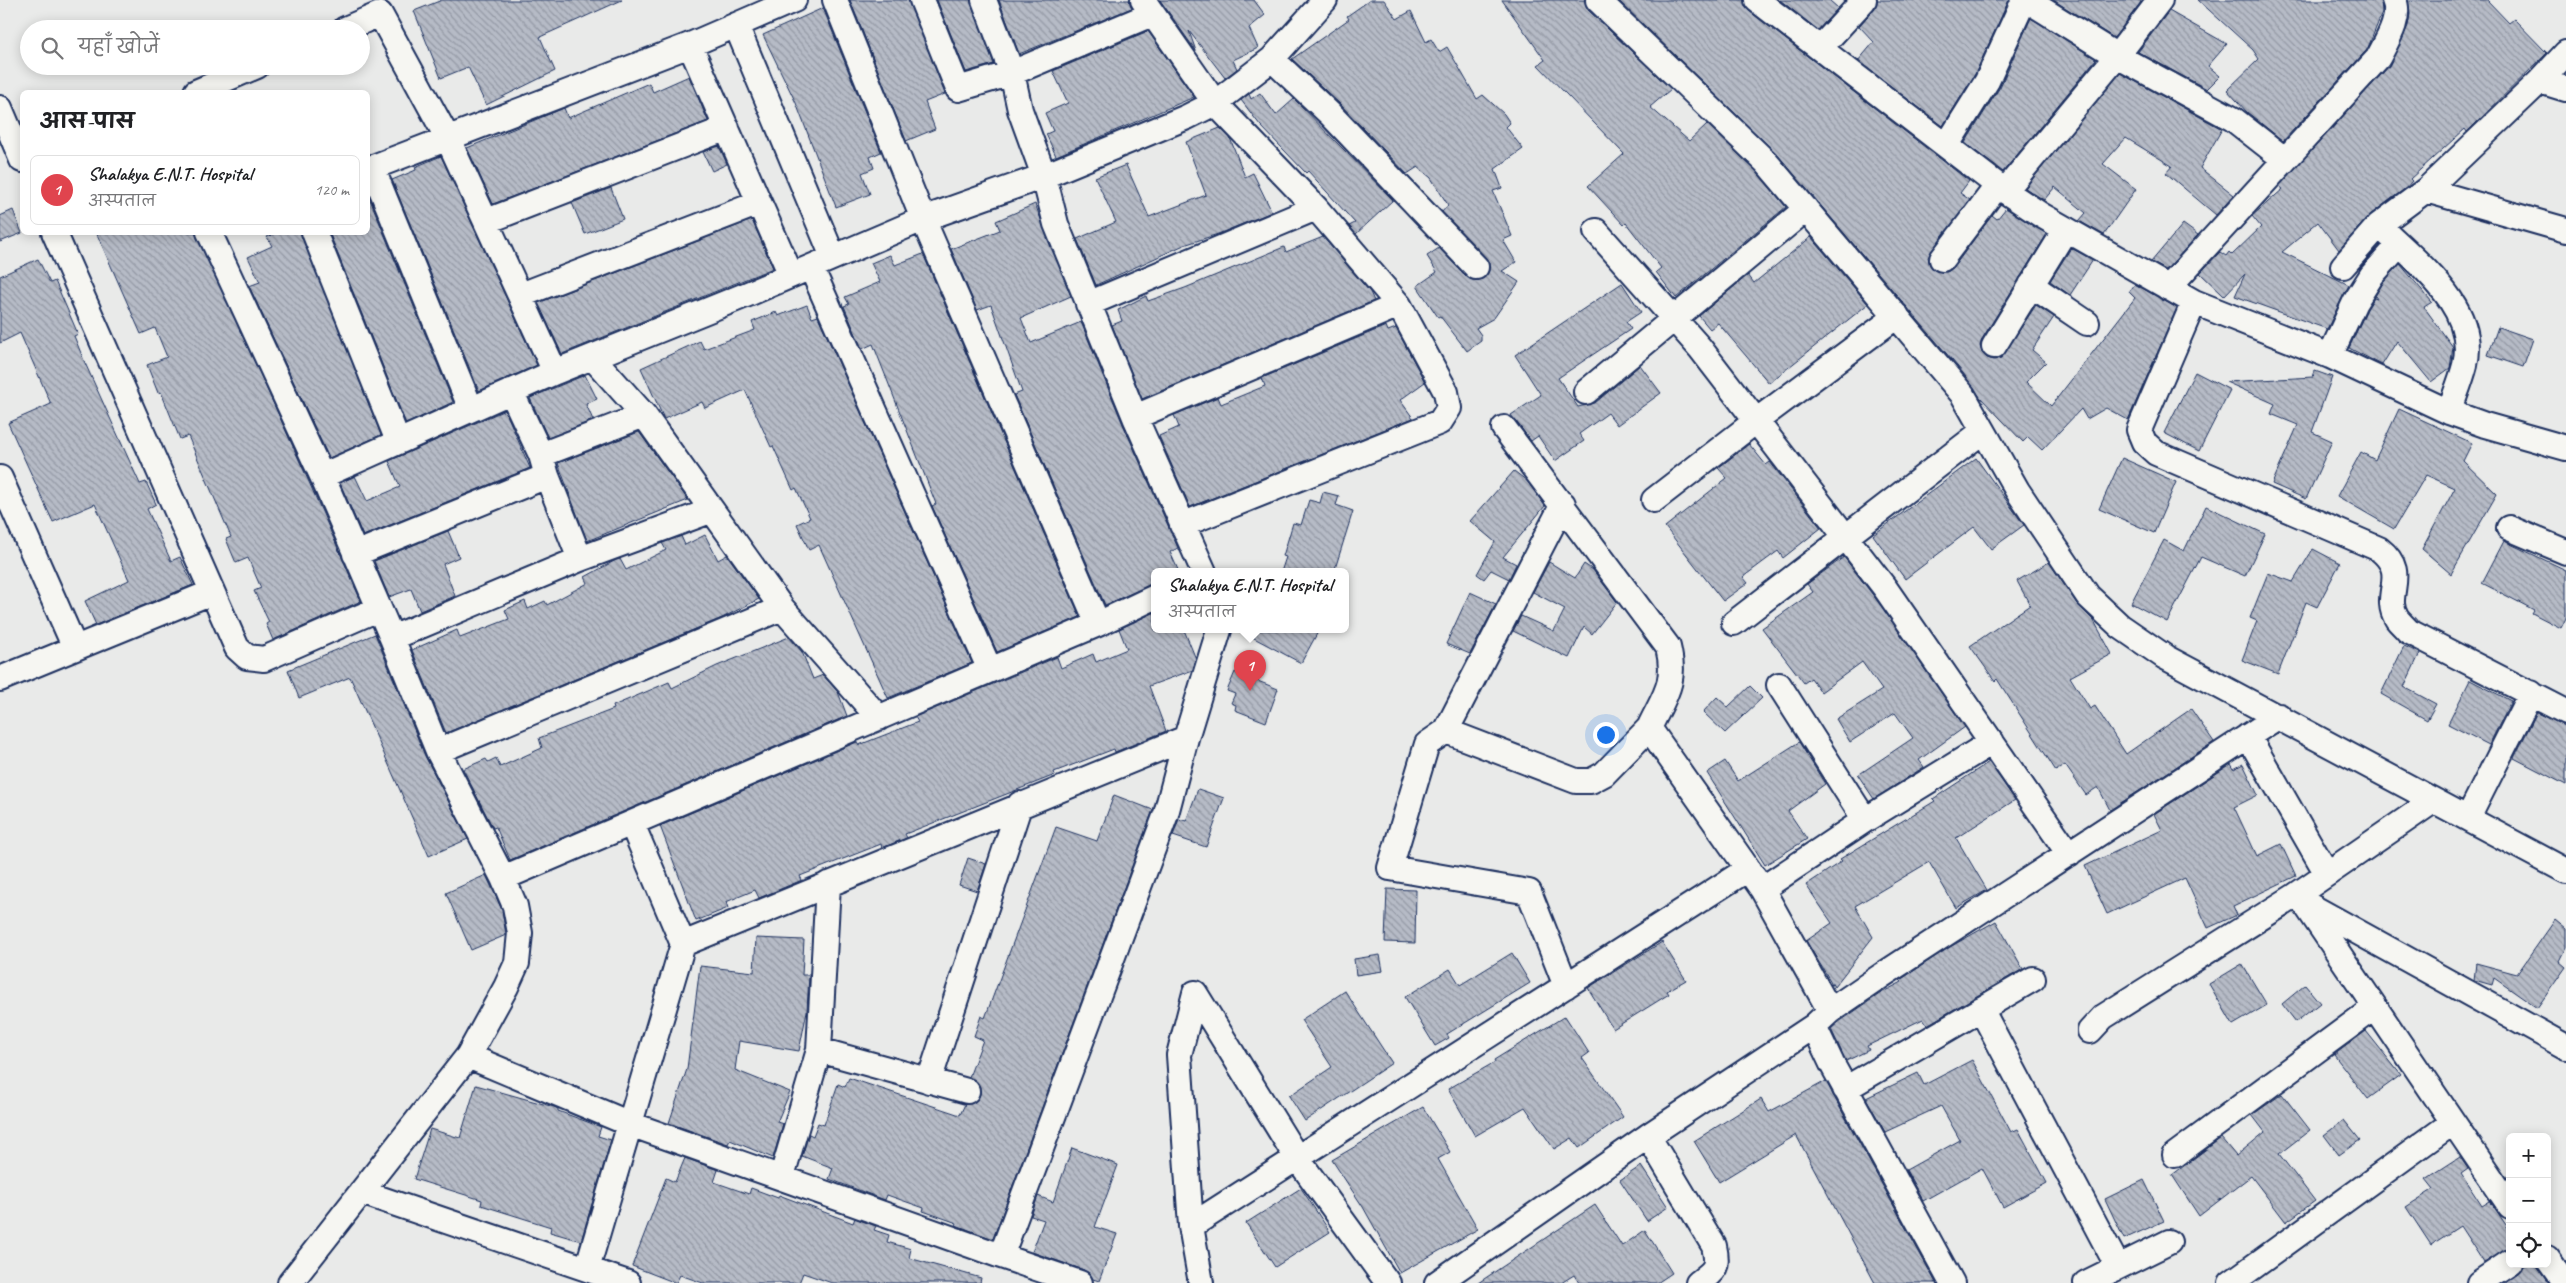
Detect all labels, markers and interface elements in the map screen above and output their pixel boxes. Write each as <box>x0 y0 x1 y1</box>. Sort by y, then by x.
search box <box>20 20 370 75</box>
icon: search <box>38 34 66 62</box>
text: यहाँ खोजें <box>78 35 159 59</box>
text: आस-पास <box>40 108 134 134</box>
text: Shalakya E.N.T. Hospital <box>88 162 252 186</box>
text: 1 <box>53 180 61 200</box>
text: 120 m <box>315 180 349 200</box>
text: अस्पताल <box>88 191 156 211</box>
popup <box>1151 568 1349 633</box>
text: Shalakya E.N.T. Hospital <box>1168 573 1332 597</box>
text: अस्पताल <box>1168 602 1236 622</box>
pin: 1 <box>1234 650 1266 691</box>
your location <box>1593 722 1619 748</box>
map controls <box>2506 1133 2551 1268</box>
button: + <box>2506 1133 2551 1178</box>
button: − <box>2506 1178 2551 1223</box>
button: locate <box>2506 1223 2551 1268</box>

